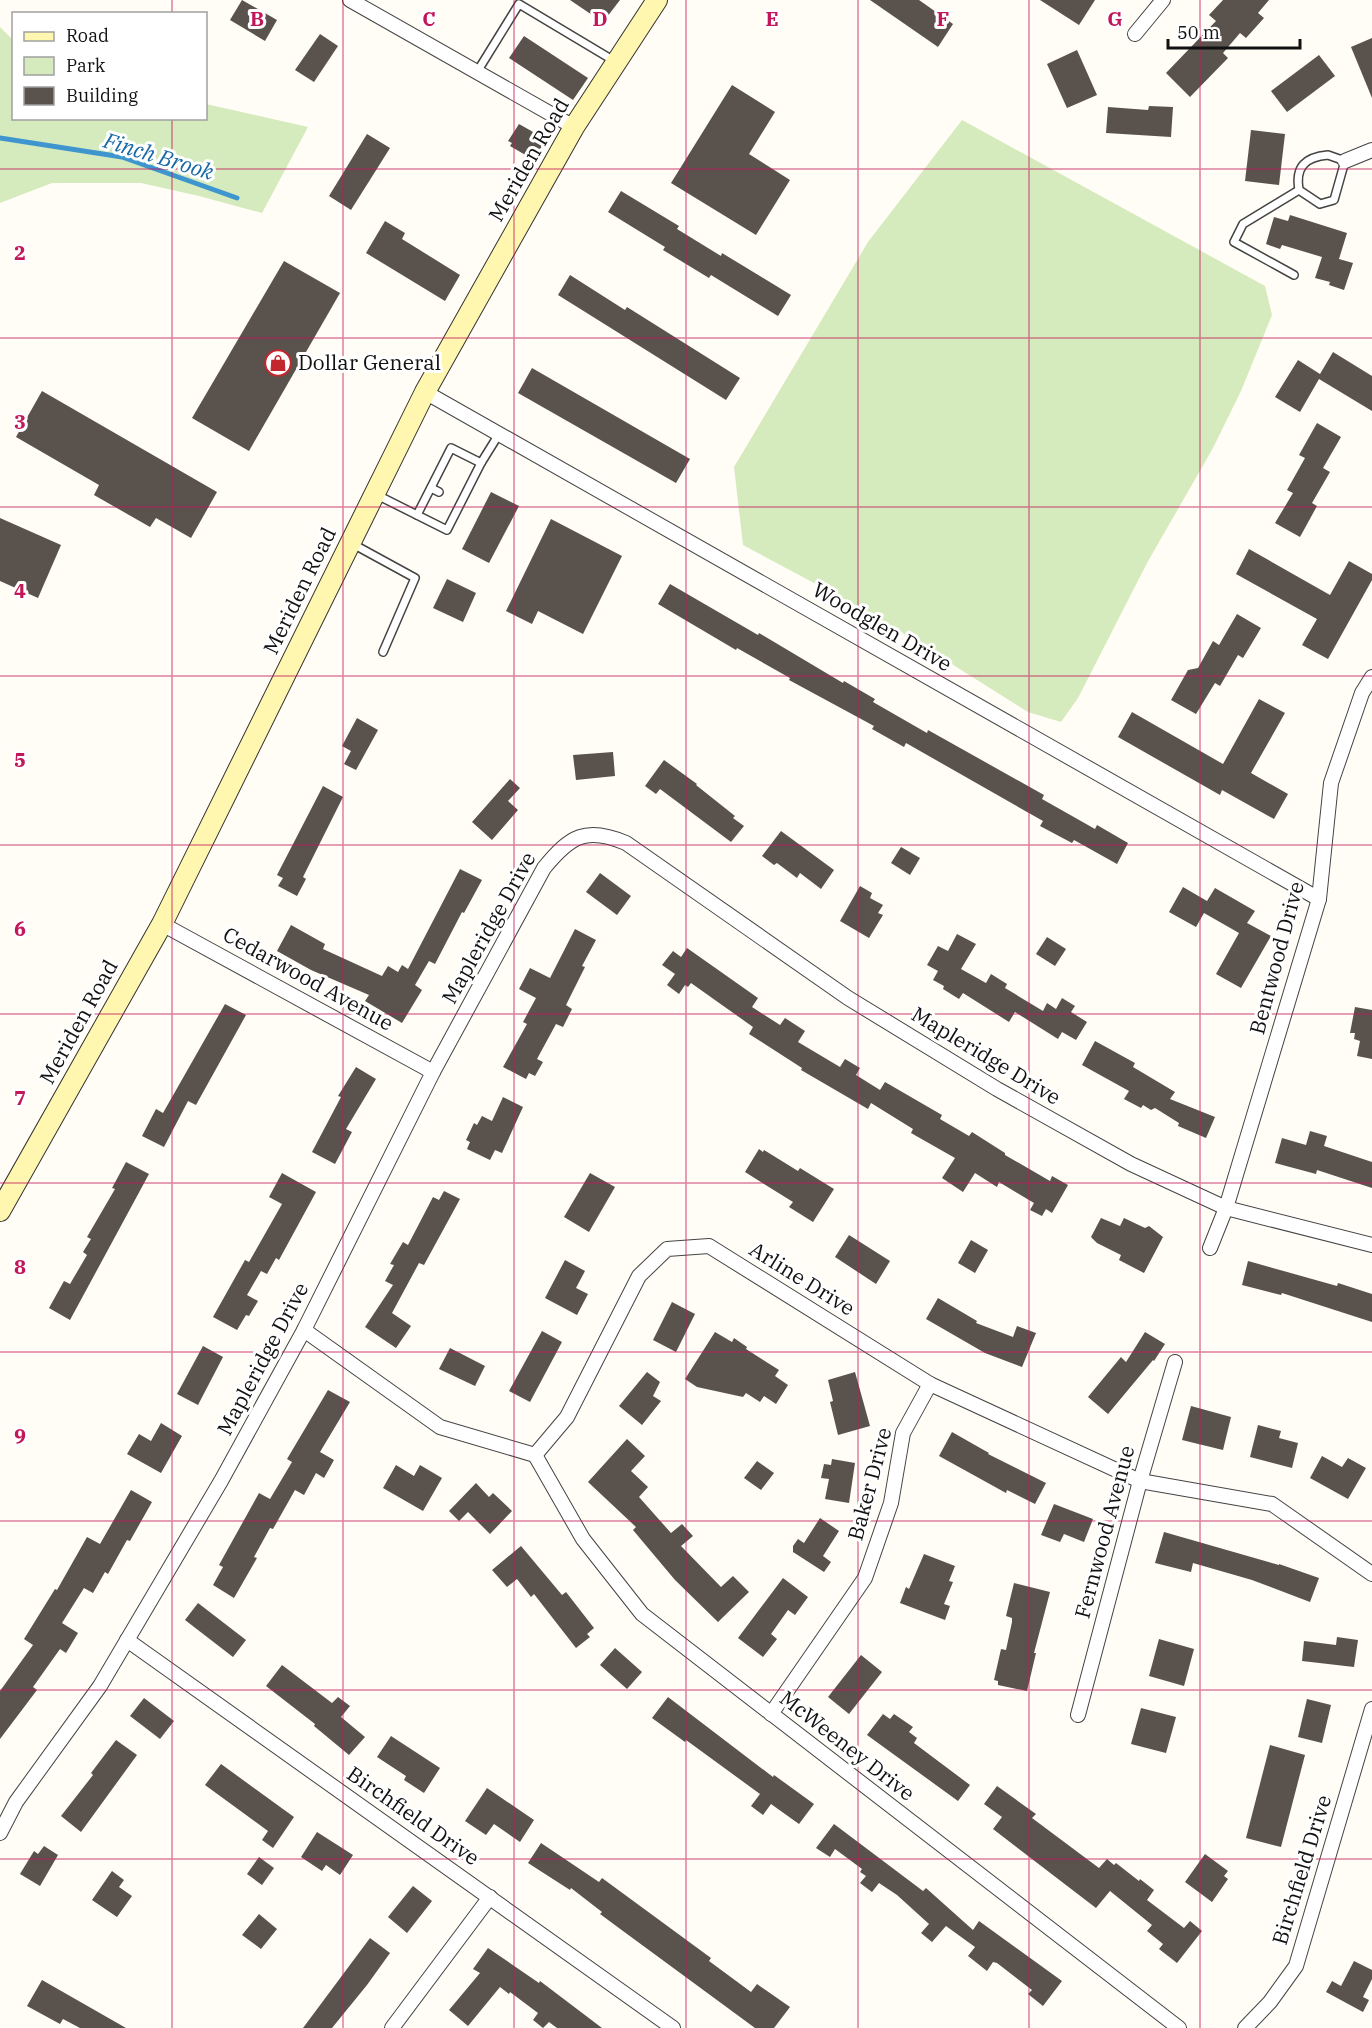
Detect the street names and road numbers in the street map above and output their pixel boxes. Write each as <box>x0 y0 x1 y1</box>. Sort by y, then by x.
street label: Meriden Road <box>482 93 575 226</box>
street label: Meriden Road <box>256 522 342 659</box>
street label: Woodglen Drive <box>808 575 957 677</box>
street label: Mapleridge Drive <box>435 847 541 1008</box>
street label: Bentwood Drive <box>1242 878 1310 1037</box>
street label: Cedarwood Avenue <box>218 920 399 1037</box>
street label: Meriden Road <box>32 954 124 1089</box>
street label: Mapleridge Drive <box>907 1000 1066 1111</box>
street label: Arline Drive <box>745 1235 860 1322</box>
street label: Mapleridge Drive <box>210 1277 314 1440</box>
street label: Baker Drive <box>841 1424 898 1543</box>
street label: Fernwood Avenue <box>1068 1442 1141 1621</box>
street label: McWeeney Drive <box>774 1684 921 1807</box>
street label: Birchfield Drive <box>342 1759 485 1871</box>
street label: Birchfield Drive <box>1265 1791 1337 1948</box>

